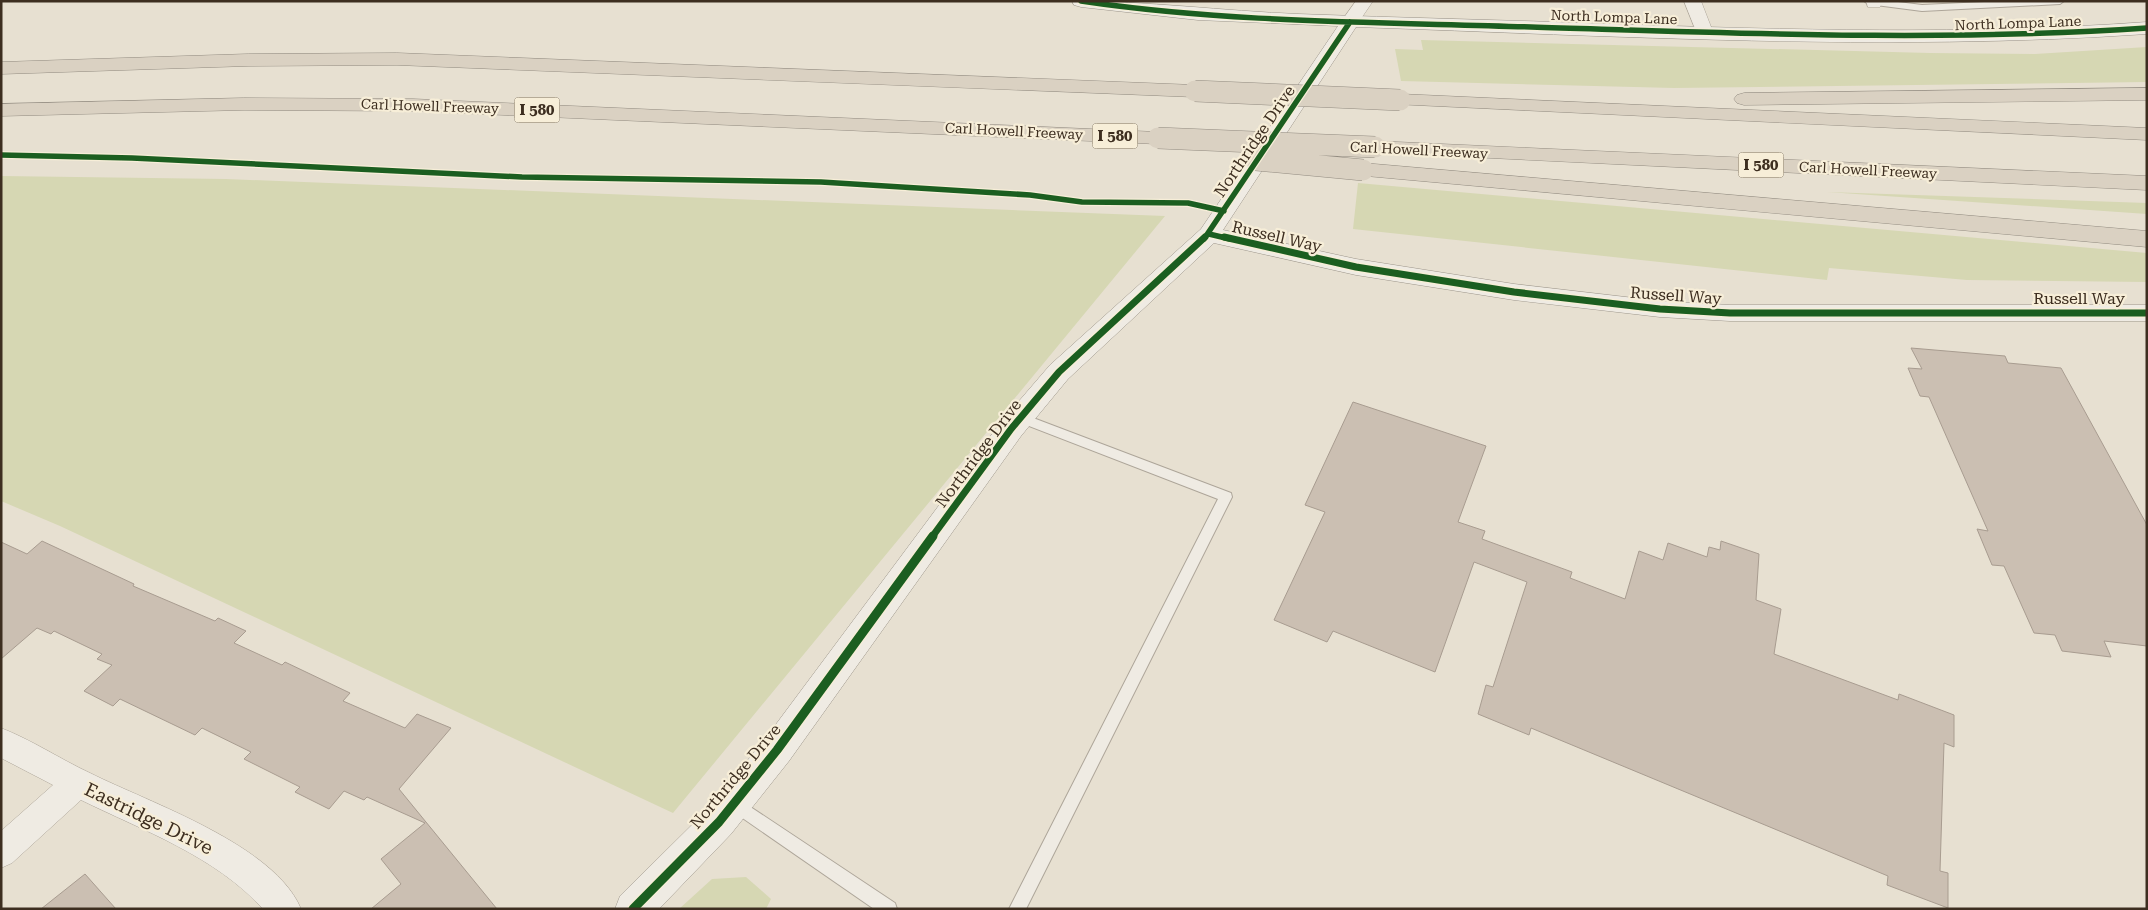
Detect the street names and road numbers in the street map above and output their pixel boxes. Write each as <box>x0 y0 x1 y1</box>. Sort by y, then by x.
street label: North Lompa Lane <box>1550 7 1678 27</box>
street label: North Lompa Lane <box>1954 13 2082 33</box>
street label: Northridge Drive <box>1210 82 1299 201</box>
street label: Carl Howell Freeway <box>361 96 500 116</box>
road number: I 580 <box>514 98 560 122</box>
street label: Carl Howell Freeway <box>945 119 1084 143</box>
road number: I 580 <box>1092 124 1138 148</box>
street label: Carl Howell Freeway <box>1350 138 1489 162</box>
road number: I 580 <box>1738 152 1784 178</box>
street label: Carl Howell Freeway <box>1799 158 1938 182</box>
street label: Russell Way <box>1230 217 1324 256</box>
street label: Russell Way <box>1630 283 1723 308</box>
street label: Russell Way <box>2033 289 2125 308</box>
street label: Northridge Drive <box>931 395 1025 511</box>
street label: Northridge Drive <box>686 720 785 833</box>
street label: Eastridge Drive <box>81 777 217 859</box>

